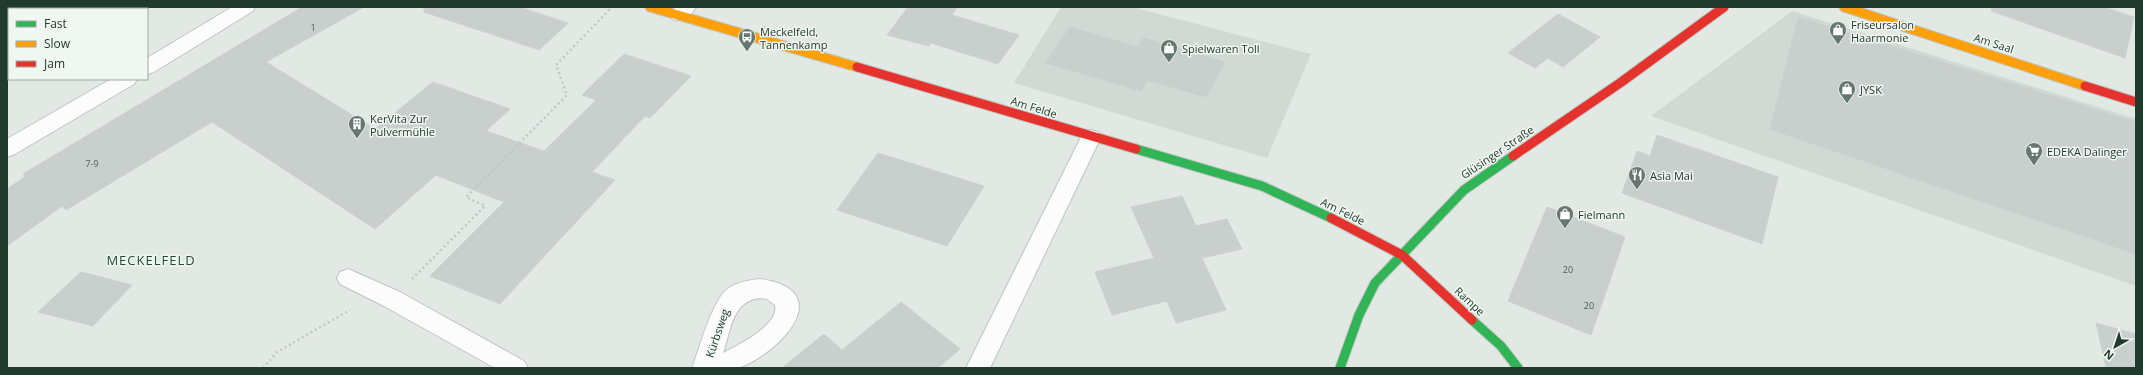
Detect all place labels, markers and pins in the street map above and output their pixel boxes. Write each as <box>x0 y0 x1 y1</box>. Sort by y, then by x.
place label: Friseursalon Haarmonie <box>1851 17 1914 45</box>
shop icon: Friseursalon Haarmonie <box>1828 20 1848 45</box>
place label: Meckelfeld, Tannenkamp <box>760 24 828 52</box>
bus stop icon: Meckelfeld, Tannenkamp <box>737 27 757 52</box>
shop icon: Spielwaren Toll <box>1159 38 1179 63</box>
place label: Spielwaren Toll <box>1182 41 1260 56</box>
shop icon: JYSK <box>1837 79 1857 104</box>
place label: JYSK <box>1859 82 1882 97</box>
place label: KerVita Zur Pulvermühle <box>370 111 435 139</box>
building icon: KerVita Zur Pulvermühle <box>347 114 367 139</box>
supermarket icon: EDEKA Dalinger <box>2024 141 2044 166</box>
place label: EDEKA Dalinger <box>2047 144 2127 159</box>
restaurant icon: Asia Mai <box>1627 165 1647 190</box>
place label: Asia Mai <box>1650 168 1693 183</box>
shop icon: Fielmann <box>1555 204 1575 229</box>
place label: Fielmann <box>1578 207 1625 222</box>

